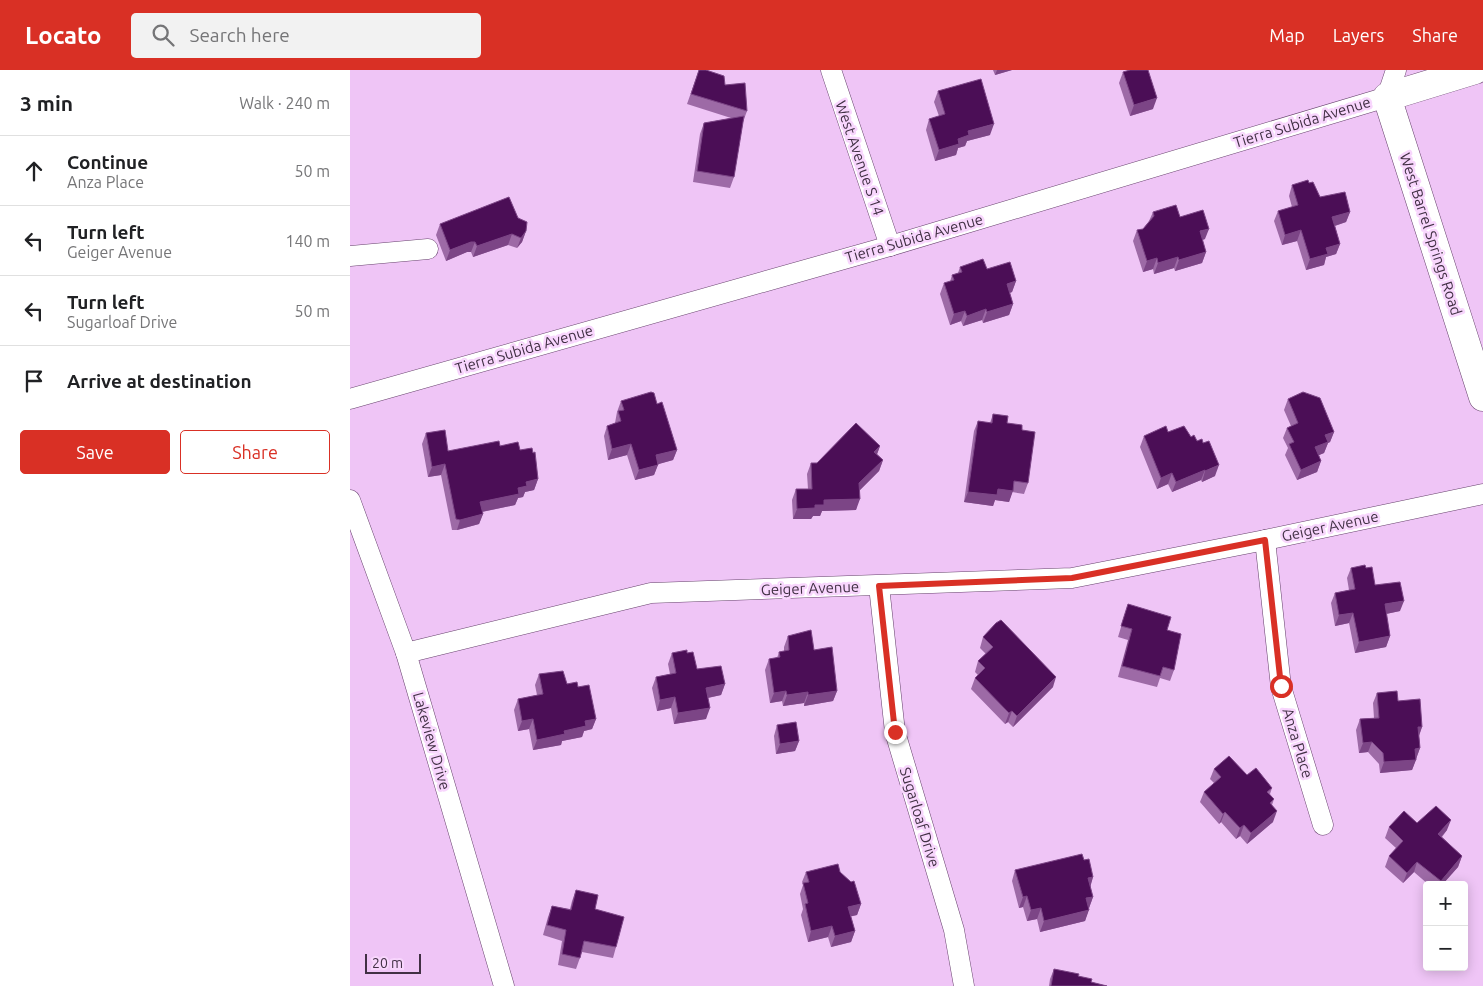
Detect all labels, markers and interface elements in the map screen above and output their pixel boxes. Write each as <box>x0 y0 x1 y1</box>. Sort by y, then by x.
search box <box>131 13 481 58</box>
icon: search <box>149 21 177 49</box>
text: Locato <box>25 22 101 49</box>
text: Search here <box>189 24 290 46</box>
text: Map <box>1269 25 1305 45</box>
text: Layers <box>1333 25 1384 45</box>
text: Share <box>1412 25 1458 45</box>
text: 3 min <box>20 91 73 115</box>
street label: Tierra Subida Avenue <box>1231 93 1373 151</box>
text: Walk · 240 m <box>239 94 330 112</box>
street label: West Avenue S 14 <box>832 99 888 217</box>
text: Continue <box>67 151 148 173</box>
street label: West Barrel Springs Road <box>1397 151 1465 317</box>
icon: ahead <box>20 157 48 185</box>
text: 50 m <box>294 162 330 180</box>
text: Anza Place <box>67 173 144 191</box>
street label: Tierra Subida Avenue <box>843 210 985 266</box>
text: Turn left <box>67 221 145 243</box>
icon: left <box>20 227 48 255</box>
text: 140 m <box>285 232 330 250</box>
text: Geiger Avenue <box>67 243 172 261</box>
text: Turn left <box>67 291 145 313</box>
icon: left <box>20 297 48 325</box>
text: 50 m <box>294 302 330 320</box>
text: Sugarloaf Drive <box>67 313 177 331</box>
street label: Tierra Subida Avenue <box>453 321 595 377</box>
icon: arrive <box>20 367 48 395</box>
text: Arrive at destination <box>67 370 252 392</box>
button: Save <box>20 430 170 474</box>
button: Share <box>180 430 330 474</box>
street label: Geiger Avenue <box>1280 507 1380 545</box>
street label: Geiger Avenue <box>761 578 859 598</box>
route start <box>1270 675 1293 698</box>
street label: Lakeview Drive <box>410 690 454 792</box>
street label: Anza Place <box>1279 706 1317 780</box>
route end <box>884 721 907 744</box>
street label: Sugarloaf Drive <box>897 765 943 869</box>
map controls <box>1423 881 1468 971</box>
button: + <box>1423 881 1468 926</box>
button: − <box>1423 926 1468 971</box>
scale bar <box>365 951 421 974</box>
text: 20 m <box>372 955 403 971</box>

